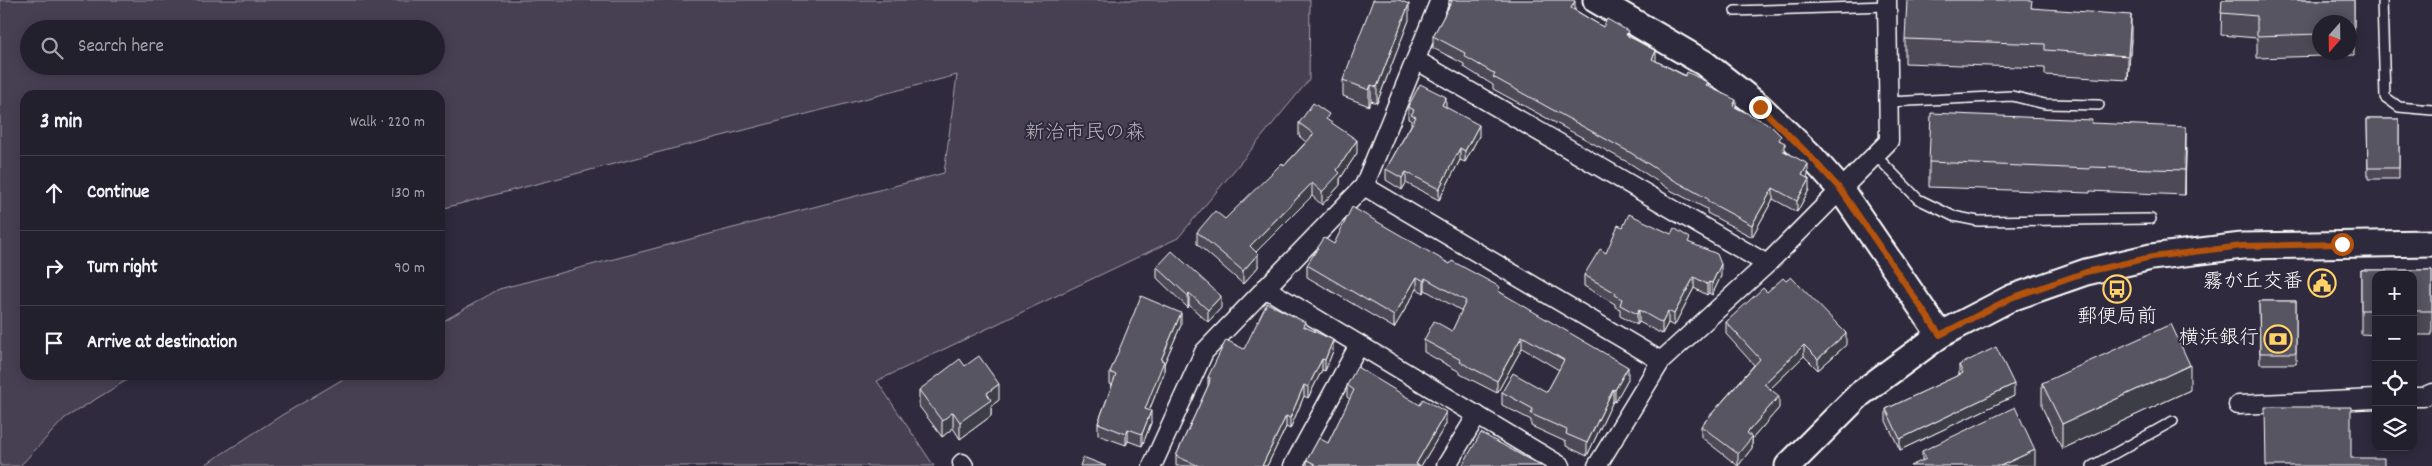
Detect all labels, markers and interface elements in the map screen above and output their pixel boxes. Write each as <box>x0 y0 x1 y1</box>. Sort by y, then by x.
north arrow <box>2312 15 2357 60</box>
search box <box>20 20 445 75</box>
icon: search <box>38 34 66 62</box>
text: Search here <box>78 34 164 61</box>
route end <box>1749 96 1772 119</box>
text: 3 min <box>40 108 82 138</box>
text: Walk · 220 m <box>350 111 425 134</box>
park label: 新治市民の森 <box>1025 120 1145 148</box>
icon: ahead <box>40 179 68 207</box>
text: Continue <box>87 180 149 207</box>
text: 130 m <box>391 182 425 205</box>
route start <box>2331 233 2354 256</box>
icon: right <box>40 254 68 282</box>
text: Turn right <box>87 255 158 282</box>
text: 90 m <box>394 257 425 280</box>
public building icon: 霧が丘交番 <box>2307 268 2337 298</box>
place label: 霧が丘交番 <box>2203 269 2303 297</box>
map controls <box>2372 271 2417 451</box>
button: + <box>2372 271 2417 316</box>
bus stop icon: 郵便局前 <box>2102 274 2132 304</box>
place label: 郵便局前 <box>2077 304 2157 332</box>
button: − <box>2372 316 2417 361</box>
bank icon: 横浜銀行 <box>2263 324 2293 354</box>
place label: 横浜銀行 <box>2179 325 2259 353</box>
icon: arrive <box>40 329 68 357</box>
text: Arrive at destination <box>87 330 237 357</box>
button: locate <box>2372 361 2417 406</box>
button: layers <box>2372 406 2417 451</box>

